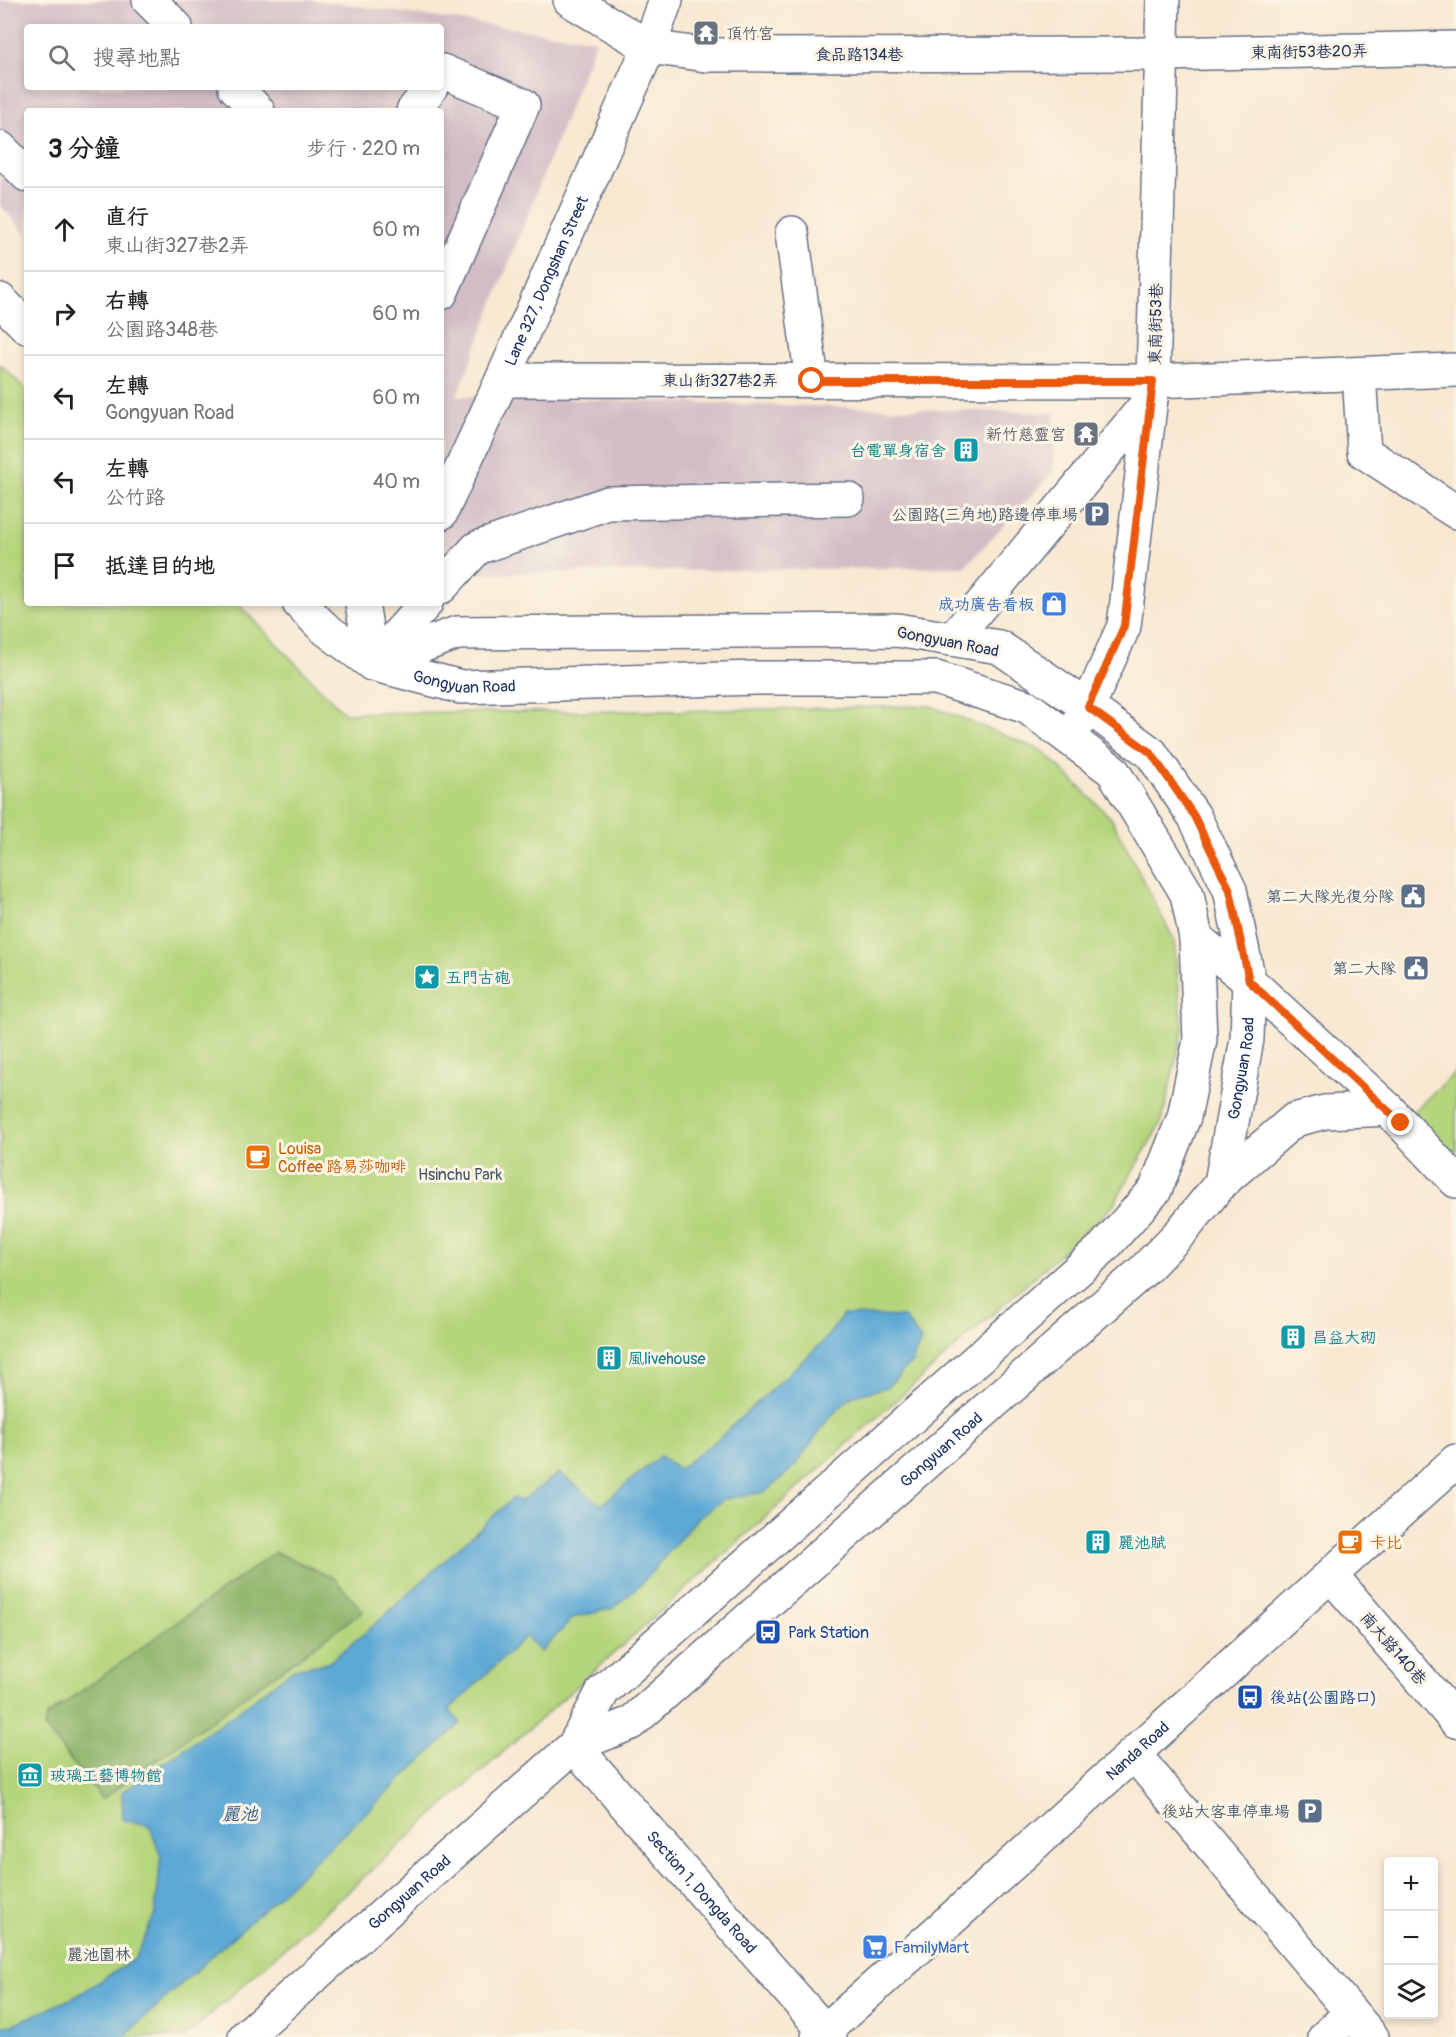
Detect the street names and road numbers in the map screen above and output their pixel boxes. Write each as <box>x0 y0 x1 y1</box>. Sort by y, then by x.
street label: 東南街53巷20弄 <box>1250 41 1368 63</box>
street label: 食品路134巷 <box>815 45 903 65</box>
street label: Lane 327, Dongshan Street <box>501 192 593 369</box>
street label: 東南街53巷 <box>1145 283 1167 365</box>
street label: 東山街327巷2弄 <box>662 371 778 391</box>
street label: Gongyuan Road <box>895 622 1001 662</box>
street label: Gongyuan Road <box>411 666 516 698</box>
street label: Gongyuan Road <box>1224 1017 1259 1121</box>
street label: Gongyuan Road <box>896 1408 987 1492</box>
street label: 南大路140巷 <box>1356 1608 1430 1689</box>
street label: Nanda Road <box>1102 1717 1174 1785</box>
street label: Section 1, Dongda Road <box>642 1827 761 1958</box>
street label: Gongyuan Road <box>364 1851 455 1935</box>

